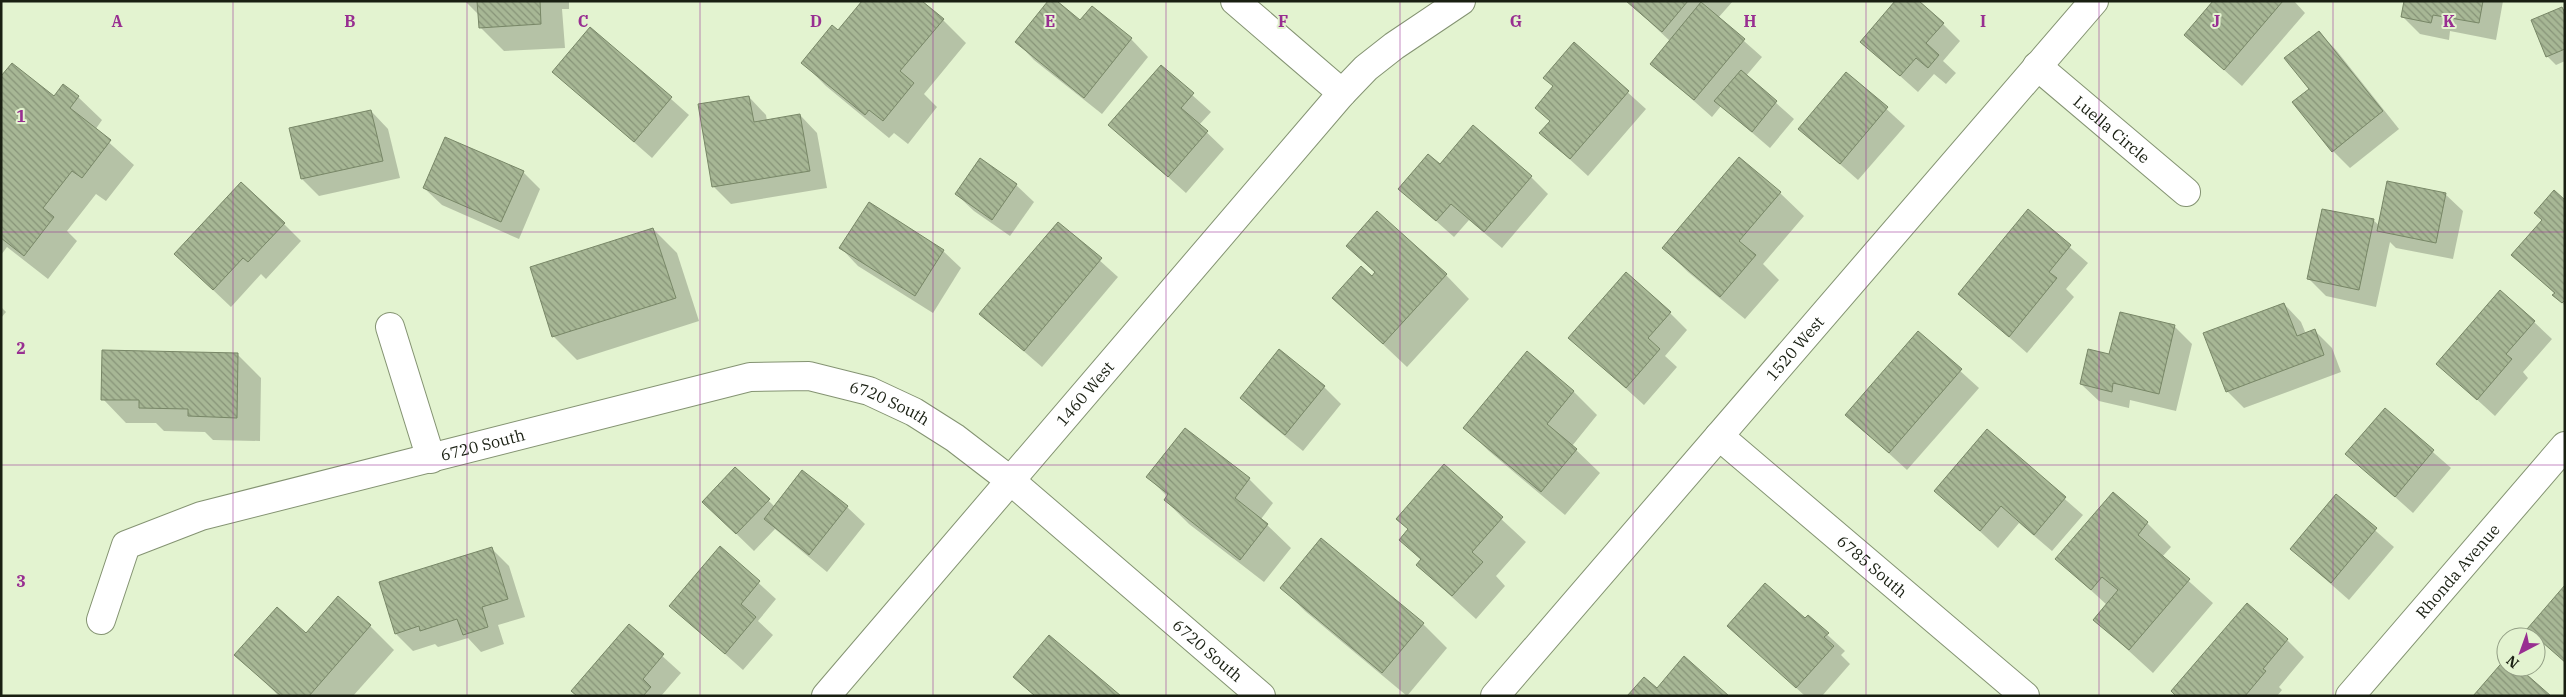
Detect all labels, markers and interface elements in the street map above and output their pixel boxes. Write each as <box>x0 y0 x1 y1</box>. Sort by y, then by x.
text: A <box>111 11 123 31</box>
text: B <box>344 11 356 31</box>
text: C <box>578 11 588 31</box>
text: D <box>810 11 822 31</box>
text: E <box>1045 11 1055 31</box>
text: F <box>1278 11 1288 31</box>
text: G <box>1510 11 1522 31</box>
text: H <box>1744 11 1757 31</box>
text: I <box>1980 11 1986 31</box>
text: J <box>2212 11 2220 31</box>
text: K <box>2443 11 2456 31</box>
street label: Luella Circle <box>2069 91 2154 167</box>
text: 1 <box>16 106 26 126</box>
street label: 1520 West <box>1761 312 1828 385</box>
text: 2 <box>16 338 26 358</box>
street label: 1460 West <box>1052 357 1118 430</box>
street label: 6720 South <box>847 377 934 429</box>
street label: 6720 South <box>438 424 527 465</box>
street label: Rhonda Avenue <box>2411 519 2504 622</box>
street label: 6785 South <box>1833 531 1911 602</box>
text: 3 <box>16 571 26 591</box>
street label: 6720 South <box>1169 615 1247 686</box>
north arrow <box>2496 627 2546 677</box>
text: N <box>2502 651 2523 672</box>

